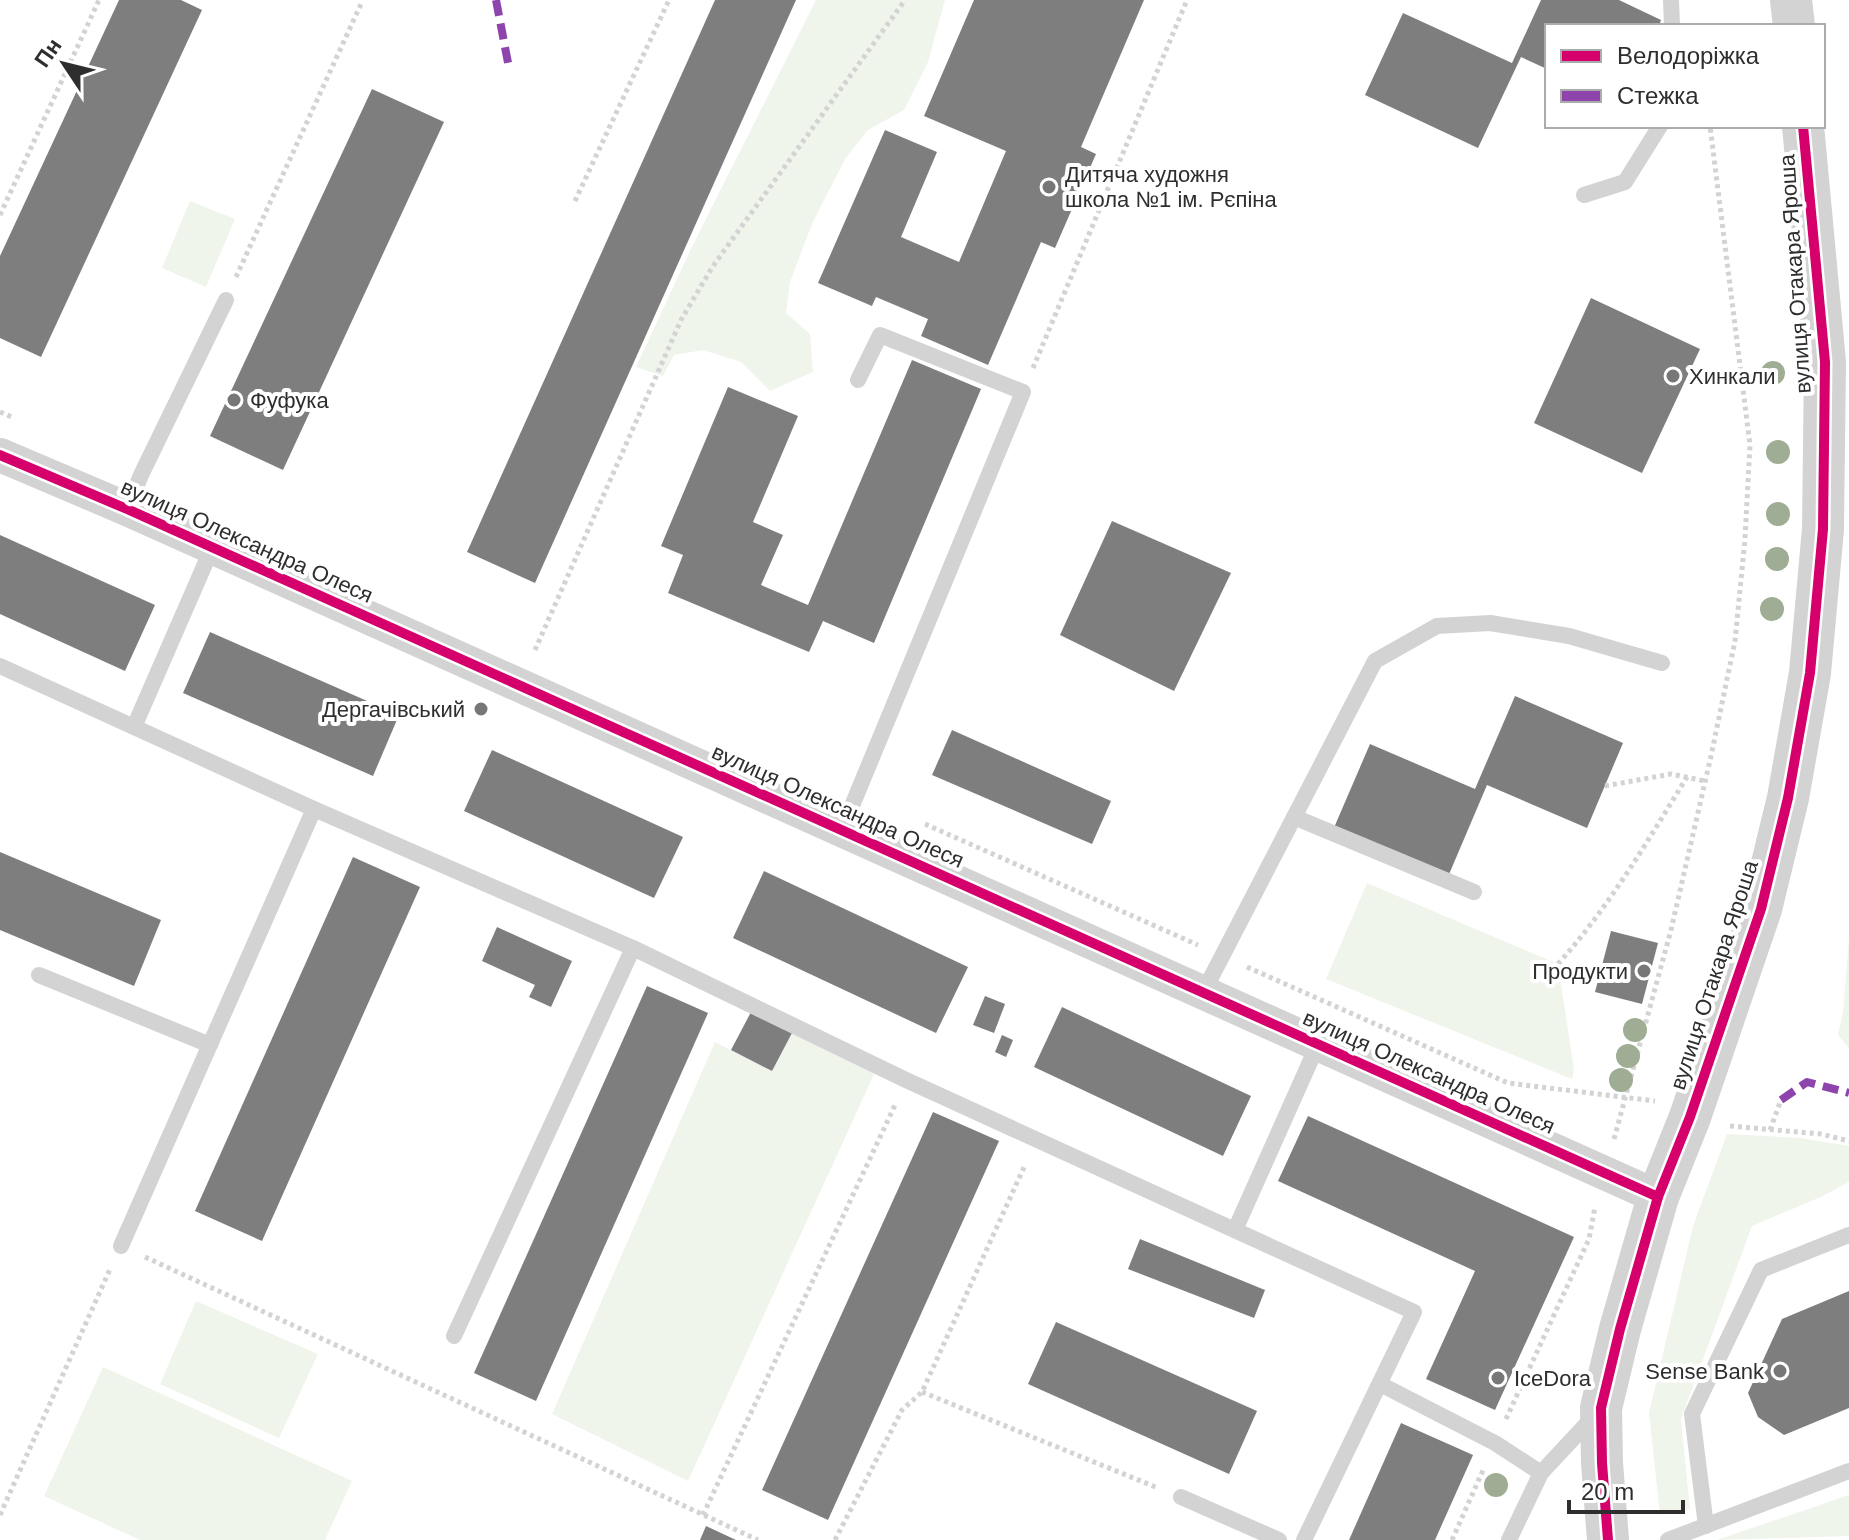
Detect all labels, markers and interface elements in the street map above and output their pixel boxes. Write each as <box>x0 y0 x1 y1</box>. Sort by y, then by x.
north arrow <box>24 24 104 104</box>
legend <box>1545 24 1825 128</box>
text: Пн <box>29 34 67 72</box>
text: Велодоріжка <box>1617 42 1760 69</box>
text: Стежка <box>1617 82 1699 109</box>
street label: вулиця Отакара Яроша <box>1774 153 1816 394</box>
place label: Дитяча художня школа №1 ім. Рєпіна <box>1065 162 1277 212</box>
marker: Дитяча художня школа №1 ім. Рєпіна <box>1040 178 1058 196</box>
place label: Хинкали <box>1689 364 1776 389</box>
marker: Хинкали <box>1664 367 1682 385</box>
place label: Фуфука <box>250 388 329 413</box>
marker: Фуфука <box>225 391 243 409</box>
street label: вулиця Олександра Олеся <box>117 474 377 608</box>
place label: Дергачівський <box>322 697 465 722</box>
marker: Дергачівський <box>472 700 490 718</box>
street label: вулиця Олександра Олеся <box>708 739 968 873</box>
street label: вулиця Отакара Яроша <box>1665 856 1763 1093</box>
place label: Продукти <box>1532 959 1628 984</box>
marker: Продукти <box>1635 962 1653 980</box>
street label: вулиця Олександра Олеся <box>1299 1005 1559 1139</box>
place label: Sense Bank <box>1645 1359 1765 1384</box>
marker: Sense Bank <box>1771 1362 1789 1380</box>
place label: IceDora <box>1514 1366 1592 1391</box>
marker: IceDora <box>1489 1369 1507 1387</box>
scale bar <box>1569 1464 1683 1514</box>
text: 20 m <box>1581 1478 1634 1505</box>

